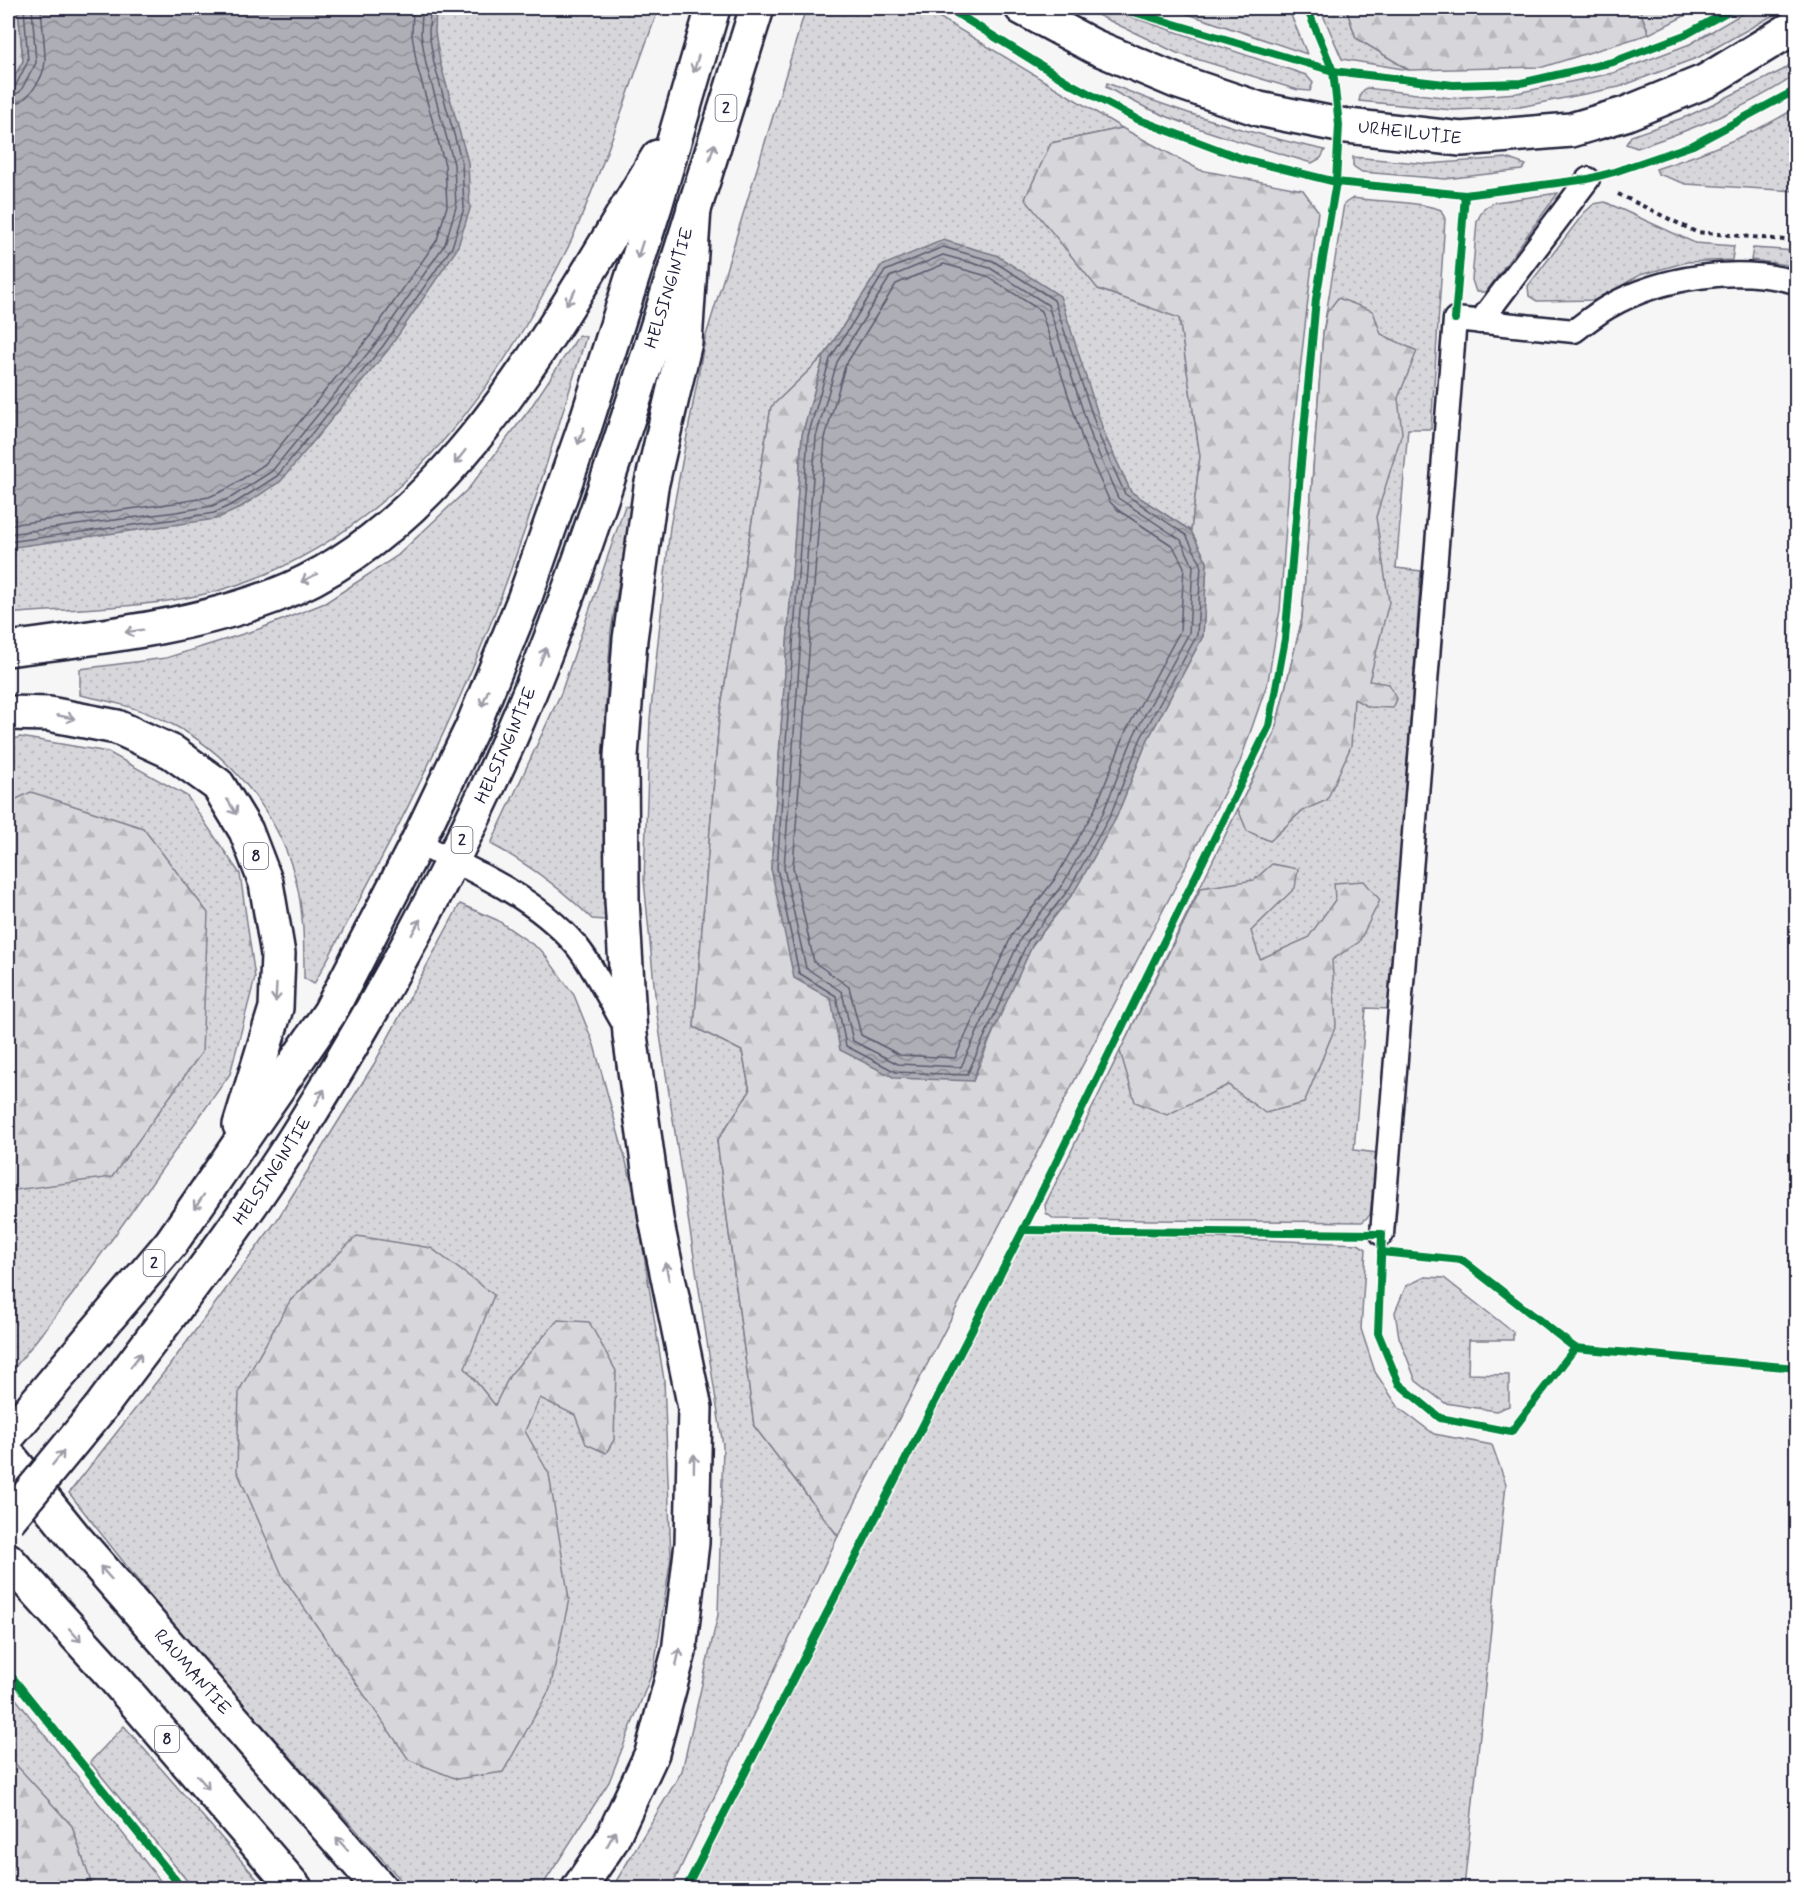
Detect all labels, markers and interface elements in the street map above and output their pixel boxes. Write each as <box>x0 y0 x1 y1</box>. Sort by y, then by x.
one-way arrow <box>690 54 701 73</box>
road number: 2 <box>716 95 736 121</box>
street label: URHEILUTIE <box>1357 115 1463 151</box>
one-way arrow <box>707 143 718 162</box>
street label: HELSINGINTIE <box>639 224 700 352</box>
one-way arrow <box>634 240 645 259</box>
one-way arrow <box>565 288 577 305</box>
one-way arrow <box>575 426 586 445</box>
one-way arrow <box>454 449 467 465</box>
one-way arrow <box>301 573 319 585</box>
one-way arrow <box>124 626 144 637</box>
one-way arrow <box>538 647 549 666</box>
street label: HELSINGINTIE <box>470 683 543 808</box>
one-way arrow <box>479 688 490 707</box>
one-way arrow <box>55 712 75 723</box>
one-way arrow <box>226 798 238 815</box>
road number: 2 <box>452 827 472 853</box>
road number: 8 <box>244 843 268 869</box>
one-way arrow <box>411 919 422 937</box>
one-way arrow <box>271 982 282 1002</box>
one-way arrow <box>314 1089 326 1106</box>
street label: HELSINGINTIE <box>228 1112 318 1230</box>
one-way arrow <box>192 1194 205 1211</box>
road number: 2 <box>144 1250 164 1276</box>
one-way arrow <box>660 1262 672 1281</box>
one-way arrow <box>129 1352 142 1368</box>
one-way arrow <box>51 1451 64 1467</box>
one-way arrow <box>688 1454 700 1474</box>
one-way arrow <box>99 1566 113 1581</box>
street label: RAUMANTIE <box>148 1624 236 1721</box>
one-way arrow <box>68 1627 83 1642</box>
one-way arrow <box>672 1648 684 1667</box>
road number: 8 <box>155 1726 179 1752</box>
one-way arrow <box>197 1774 210 1790</box>
one-way arrow <box>605 1831 617 1848</box>
one-way arrow <box>335 1837 349 1852</box>

